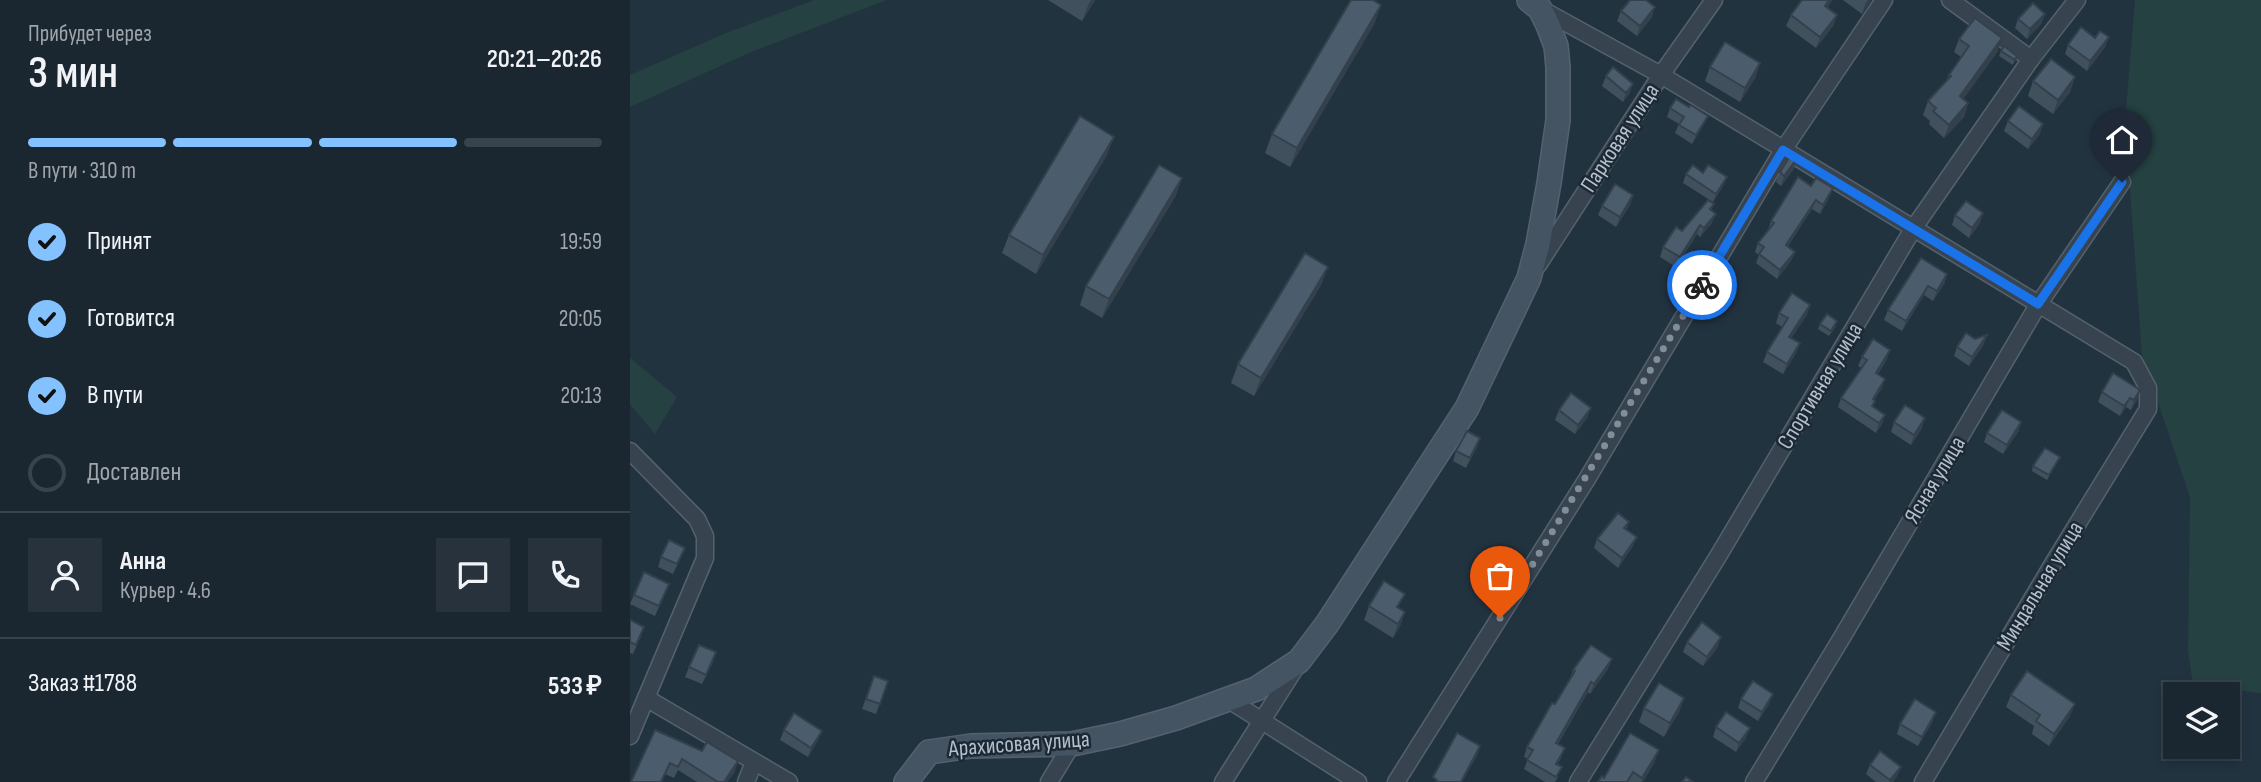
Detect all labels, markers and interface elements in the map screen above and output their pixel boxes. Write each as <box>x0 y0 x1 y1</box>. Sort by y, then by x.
text: Прибудет через <box>28 20 152 48</box>
text: 20:21–20:26 <box>487 44 602 75</box>
text: 3 мин <box>28 46 118 101</box>
street label: Парковая улица <box>1575 78 1665 198</box>
pin <box>2092 110 2152 182</box>
icon: home <box>2103 121 2141 159</box>
text: В пути · 310 m <box>28 157 136 185</box>
icon: check <box>28 223 66 261</box>
text: Принят <box>87 226 152 257</box>
text: 19:59 <box>560 228 602 256</box>
courier <box>1667 250 1737 320</box>
icon: bike <box>1683 266 1721 304</box>
icon: check <box>28 300 66 338</box>
text: Готовится <box>87 303 175 334</box>
text: 20:05 <box>559 305 602 333</box>
street label: Спортивная улица <box>1771 318 1869 454</box>
icon: check <box>28 377 66 415</box>
text: В пути <box>87 380 143 411</box>
text: 20:13 <box>561 382 602 410</box>
street label: Ясная улица <box>1898 431 1972 529</box>
text: Доставлен <box>87 457 181 488</box>
street label: Миндальная улица <box>1990 516 2090 656</box>
button: person <box>28 538 102 612</box>
button: chat <box>436 538 510 612</box>
button: phone <box>528 538 602 612</box>
text: Анна <box>120 546 166 577</box>
pin <box>1470 546 1530 618</box>
icon: bag <box>1481 557 1519 595</box>
text: Курьер · 4.6 <box>120 577 211 605</box>
text: Заказ #1788 <box>28 668 137 699</box>
text: 533 ₽ <box>548 671 602 702</box>
map controls <box>2163 682 2240 759</box>
button: layers <box>2163 682 2240 759</box>
street label: Арахисовая улица <box>947 725 1090 763</box>

